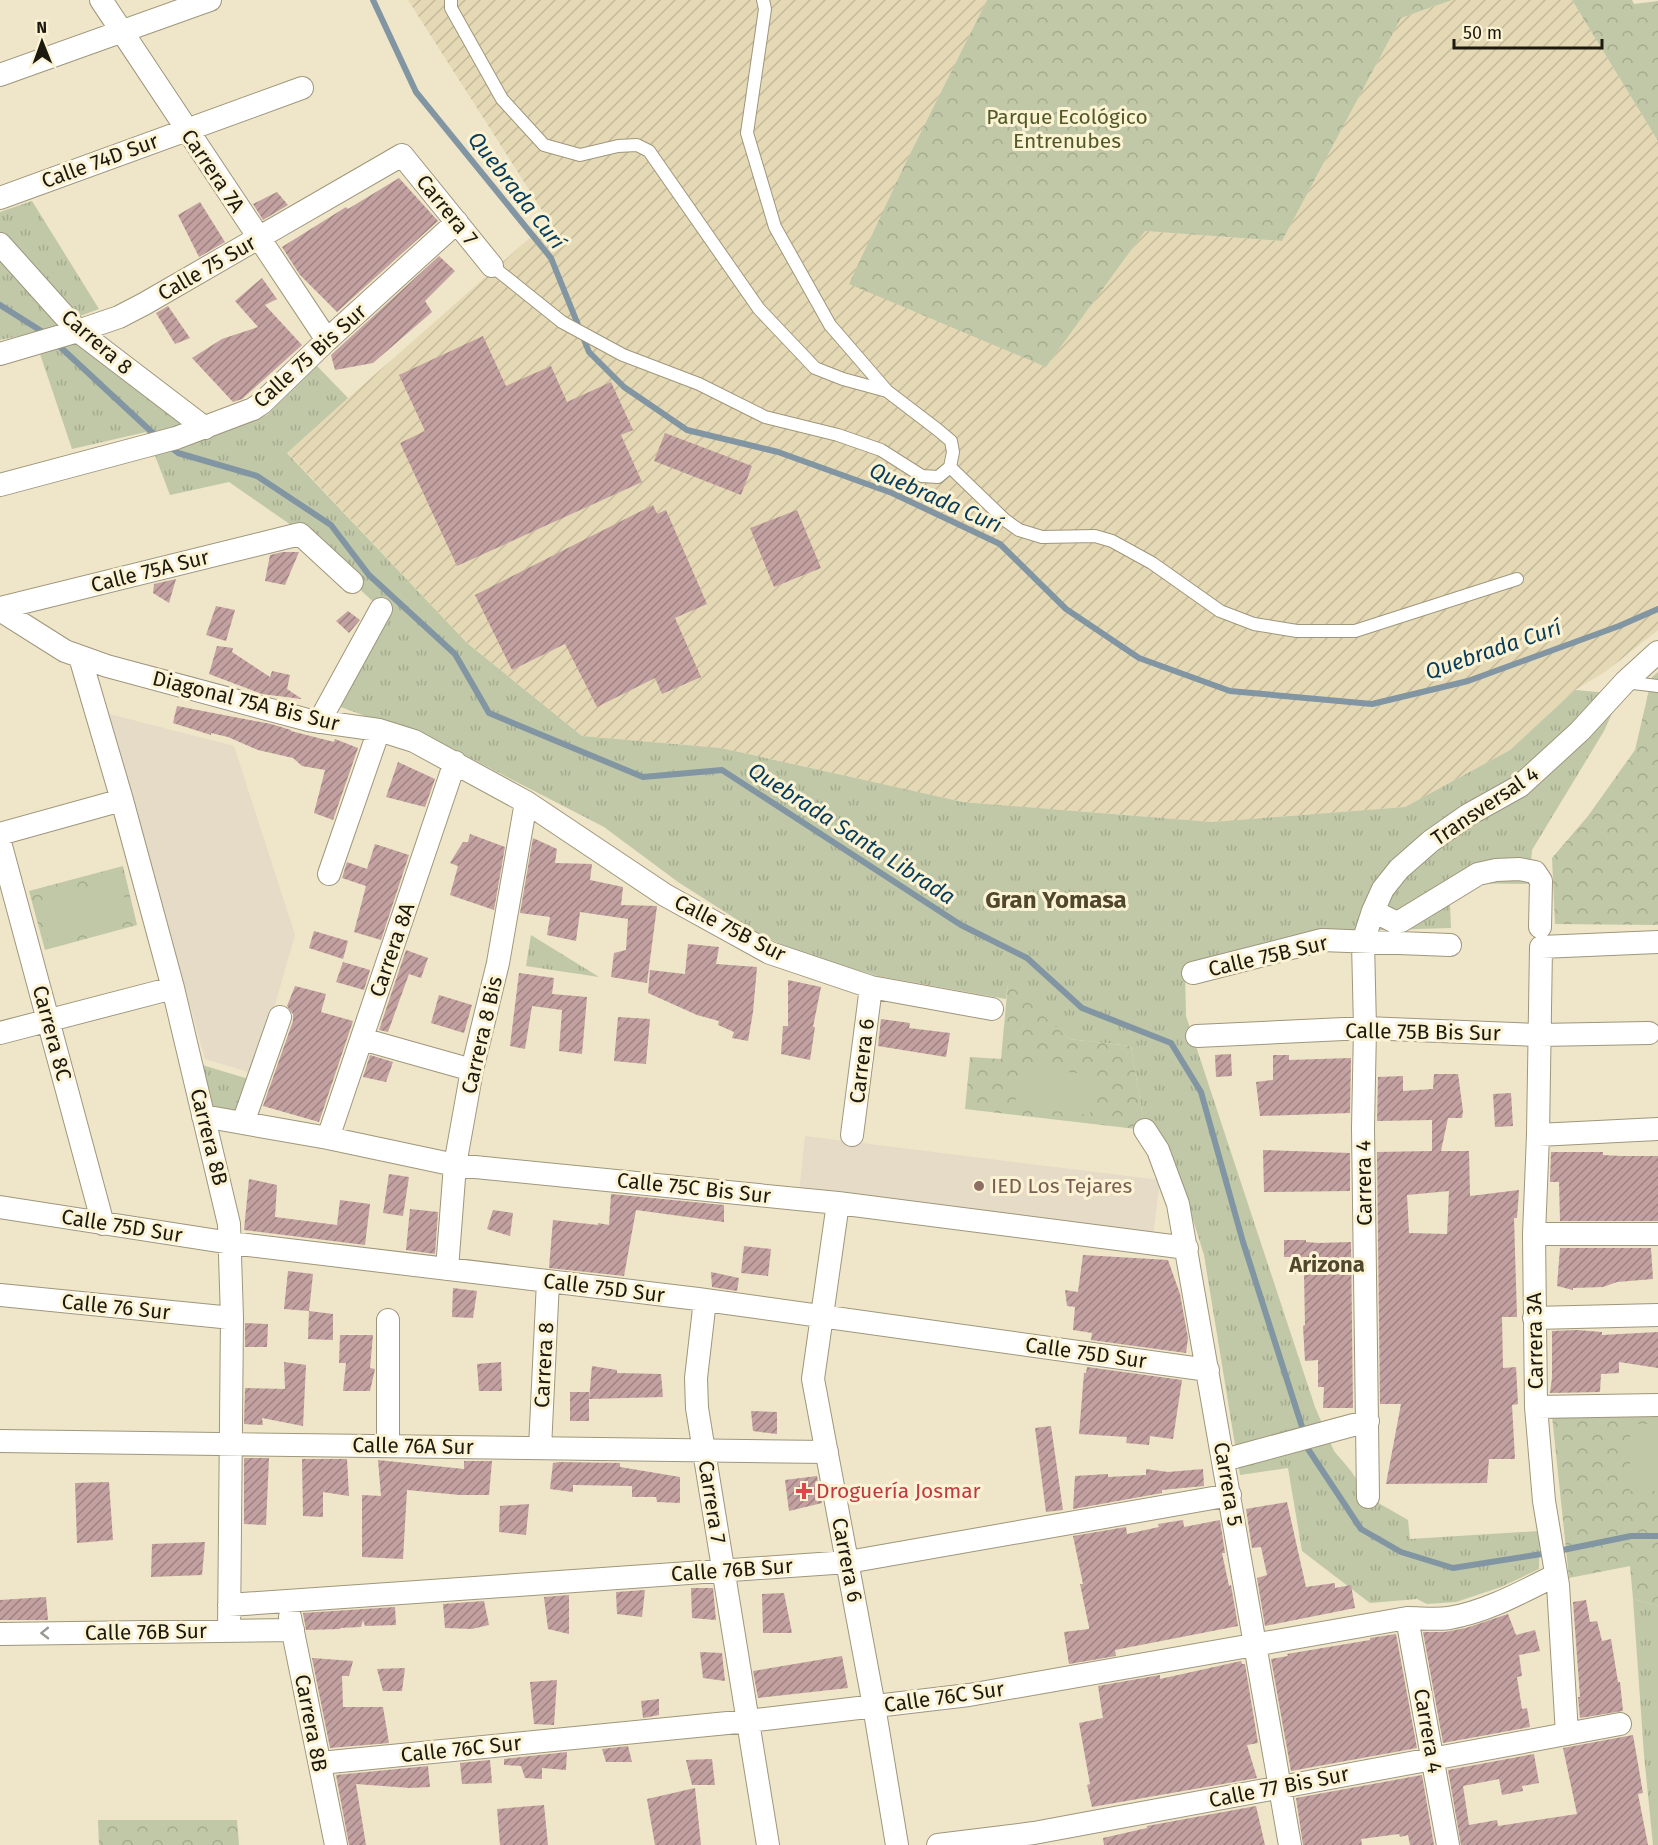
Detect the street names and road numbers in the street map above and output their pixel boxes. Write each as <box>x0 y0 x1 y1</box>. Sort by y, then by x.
street label: Carrera 7A <box>176 124 250 218</box>
street label: Calle 74D Sur <box>38 128 162 194</box>
street label: Carrera 7 <box>411 169 483 251</box>
street label: Calle 75 Sur <box>153 230 261 306</box>
street label: Calle 75 Bis Sur <box>248 299 372 413</box>
street label: Carrera 8 <box>56 304 138 380</box>
street label: Calle 75A Sur <box>88 544 212 598</box>
street label: Diagonal 75A Bis Sur <box>150 665 342 737</box>
street label: Transversal 4 <box>1426 761 1544 851</box>
street label: Calle 75B Sur <box>670 889 790 967</box>
street label: Carrera 8A <box>364 899 420 1001</box>
street label: Calle 75B Sur <box>1206 930 1330 982</box>
street label: Carrera 8 Bis <box>456 973 508 1096</box>
street label: Carrera 8C <box>27 982 77 1084</box>
street label: Carrera 6 <box>844 1017 880 1105</box>
street label: Calle 75B Bis Sur <box>1345 1018 1501 1046</box>
street label: Carrera 8B <box>184 1086 234 1188</box>
street label: Carrera 4 <box>1350 1140 1378 1226</box>
street label: Calle 75C Bis Sur <box>616 1167 772 1209</box>
street label: Calle 75D Sur <box>60 1204 184 1248</box>
street label: Calle 75D Sur <box>542 1268 666 1308</box>
street label: Calle 76 Sur <box>60 1288 172 1326</box>
street label: Carrera 3A <box>1521 1292 1549 1390</box>
street label: Carrera 8 <box>529 1321 559 1409</box>
street label: Calle 75D Sur <box>1024 1332 1148 1374</box>
street label: Calle 76A Sur <box>352 1432 474 1460</box>
street label: Carrera 5 <box>1208 1440 1248 1528</box>
street label: Carrera 7 <box>693 1459 731 1545</box>
street label: Carrera 6 <box>826 1516 868 1604</box>
street label: Calle 76B Sur <box>670 1553 794 1587</box>
street label: Calle 76B Sur <box>85 1618 207 1646</box>
street label: Carrera 8B <box>289 1672 333 1774</box>
street label: Calle 76C Sur <box>882 1676 1006 1718</box>
street label: Carrera 4 <box>1408 1687 1448 1775</box>
street label: Calle 76C Sur <box>399 1730 523 1768</box>
street label: Calle 77 Bis Sur <box>1207 1761 1351 1813</box>

